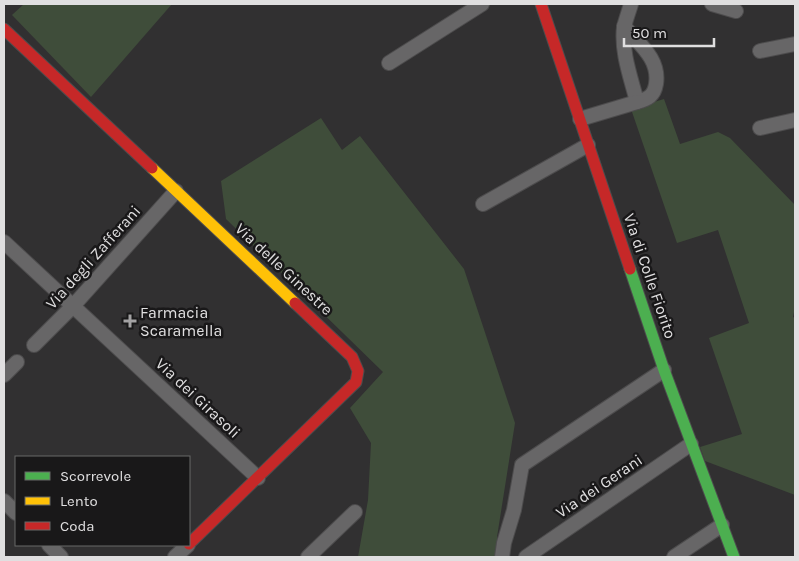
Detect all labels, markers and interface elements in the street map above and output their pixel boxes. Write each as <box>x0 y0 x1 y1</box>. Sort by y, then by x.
scale bar <box>624 15 714 47</box>
text: 50 m <box>632 24 667 42</box>
street label: Via degli Zafferani <box>42 201 144 313</box>
street label: Via di Colle Fiorito <box>620 211 680 341</box>
street label: Via delle Ginestre <box>231 219 337 319</box>
place label: Farmacia Scaramella <box>140 303 222 340</box>
marker: Farmacia Scaramella <box>124 315 136 327</box>
street label: Via dei Girasoli <box>152 354 244 442</box>
street label: Via dei Gerani <box>552 450 646 522</box>
legend <box>15 456 190 546</box>
text: Scorrevole <box>60 467 131 485</box>
text: Lento <box>60 492 98 510</box>
text: Coda <box>60 517 95 535</box>

